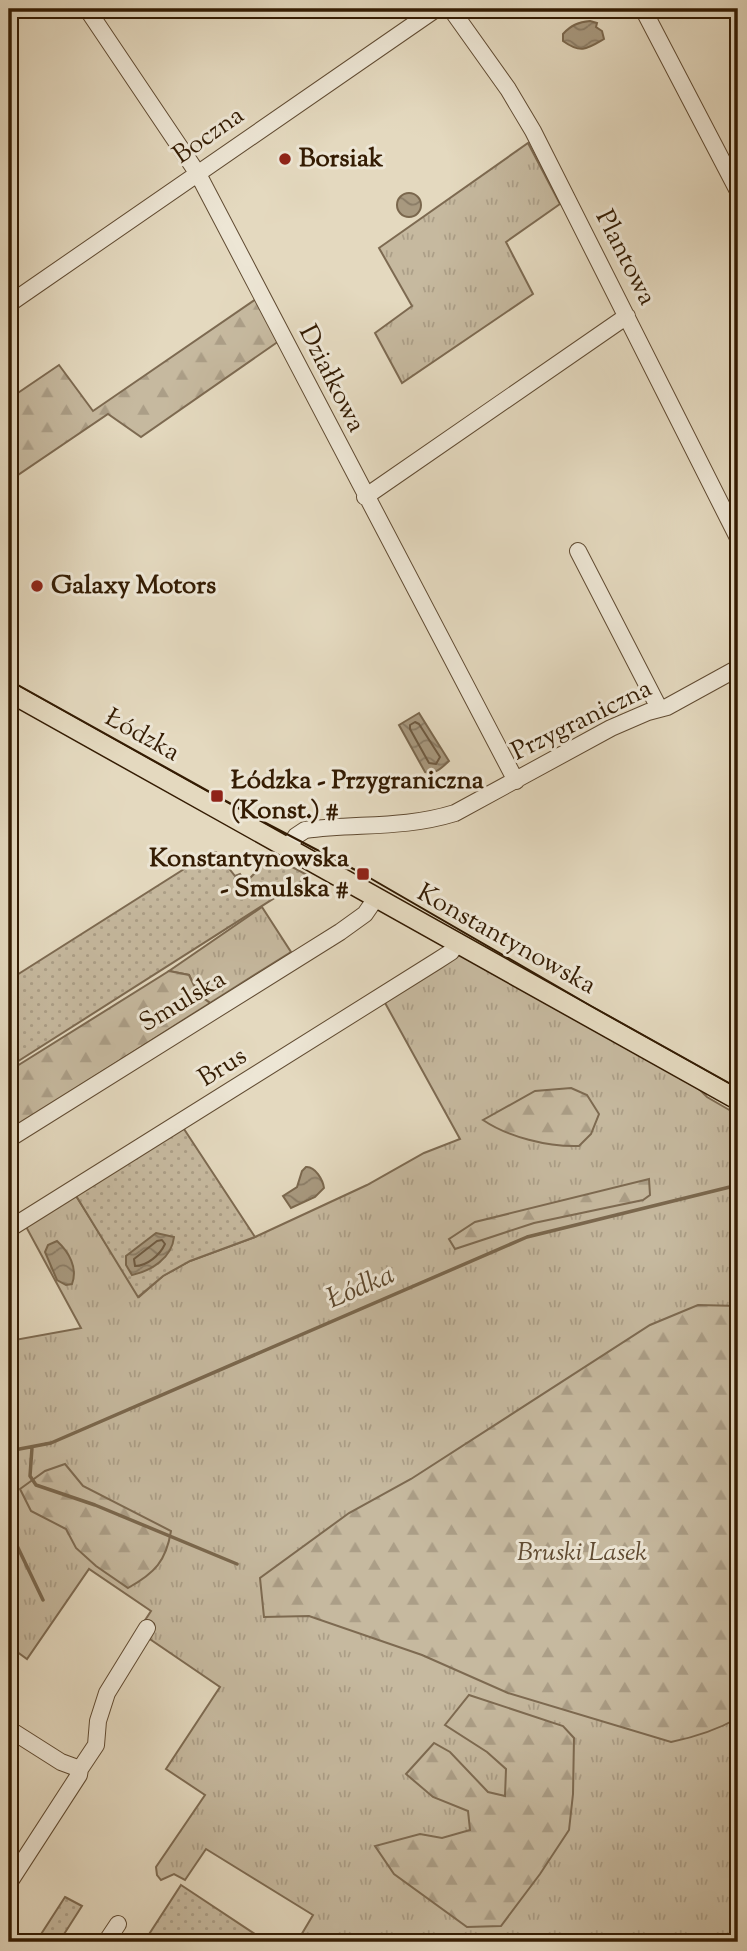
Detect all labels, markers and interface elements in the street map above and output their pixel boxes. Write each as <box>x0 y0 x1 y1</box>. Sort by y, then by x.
street label: Boczna <box>166 98 252 174</box>
place label: Borsiak <box>299 141 384 178</box>
marker: Borsiak <box>277 151 293 167</box>
street label: Plantowa <box>585 204 665 312</box>
street label: Działkowa <box>288 319 374 439</box>
place label: Galaxy Motors <box>51 568 216 605</box>
marker: Galaxy Motors <box>29 578 45 594</box>
street label: Przygraniczna <box>505 671 659 771</box>
street label: Łódzka <box>98 700 186 772</box>
place label: Łódzka - Przygraniczna (Konst.) # <box>231 763 484 830</box>
marker: Łódzka - Przygraniczna (Konst.) # <box>209 788 225 804</box>
place label: Konstantynowska - Smulska # <box>149 841 349 908</box>
marker: Konstantynowska - Smulska # <box>355 866 371 882</box>
street label: Konstantynowska <box>410 875 602 1005</box>
street label: Smulska <box>133 962 233 1042</box>
street label: Brus <box>191 1039 255 1097</box>
water label: Łódka <box>321 1256 401 1320</box>
park label: Bruski Lasek <box>517 1535 647 1572</box>

